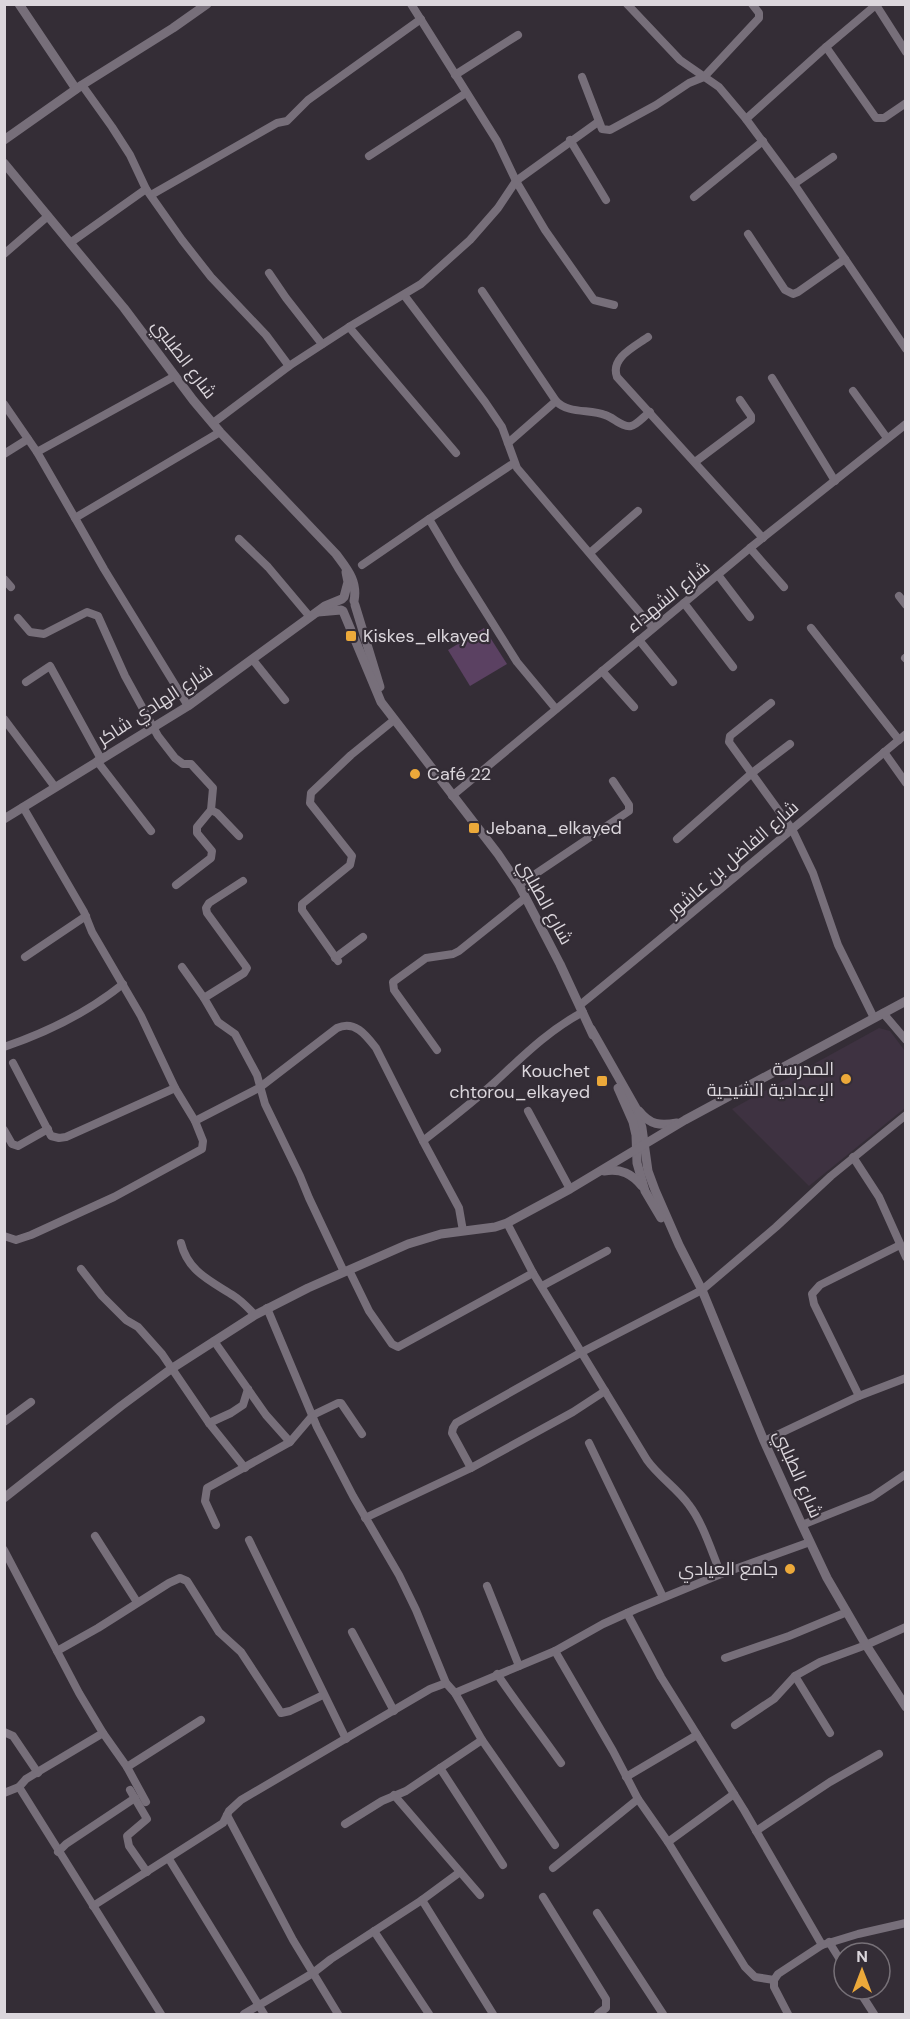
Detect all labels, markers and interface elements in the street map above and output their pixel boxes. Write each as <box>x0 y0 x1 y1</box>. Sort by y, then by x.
street label: شارع الطبلبي <box>145 314 222 405</box>
street label: شارع الشهداء <box>621 556 715 638</box>
place label: Kiskes_elkayed <box>363 624 490 648</box>
marker: Kiskes_elkayed <box>344 629 358 643</box>
street label: شارع الهادي شاكر <box>92 659 218 754</box>
place label: Café 22 <box>427 762 491 786</box>
marker: Café 22 <box>408 767 422 781</box>
street label: شارع الفاضل بن عاشور <box>662 795 804 923</box>
place label: Jebana_elkayed <box>486 816 622 840</box>
marker: Jebana_elkayed <box>467 821 481 835</box>
street label: شارع الطبلبي <box>510 855 578 950</box>
place label: المدرسة الإعدادية الشيحية <box>707 1057 834 1102</box>
place label: Kouchet chtorou_elkayed <box>449 1059 590 1104</box>
marker: المدرسة الإعدادية الشيحية <box>839 1072 853 1086</box>
marker: Kouchet chtorou_elkayed <box>595 1074 609 1088</box>
street label: شارع الطبلبي <box>766 1426 828 1523</box>
place label: جامع العيادي <box>678 1557 778 1583</box>
marker: جامع العيادي <box>783 1562 797 1576</box>
north arrow <box>832 1941 892 2001</box>
text: N <box>856 1946 868 1967</box>

